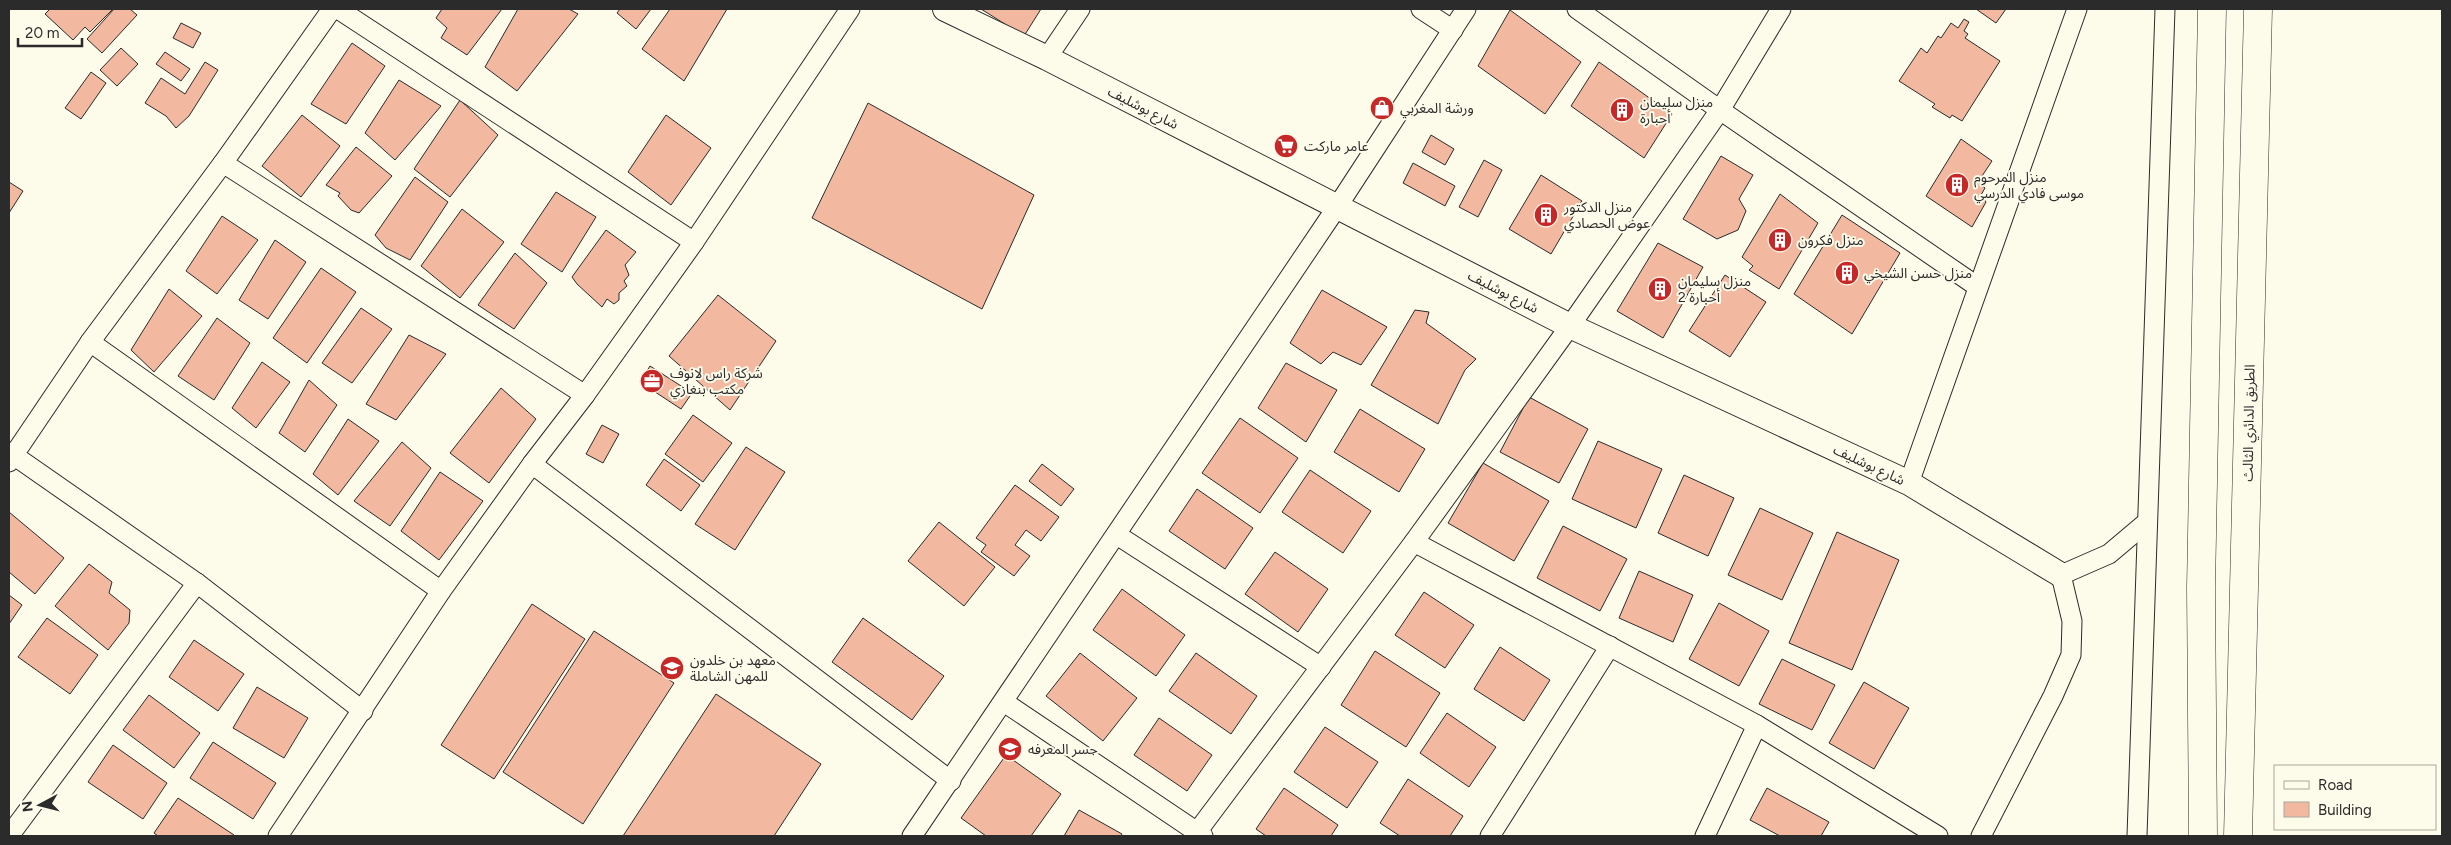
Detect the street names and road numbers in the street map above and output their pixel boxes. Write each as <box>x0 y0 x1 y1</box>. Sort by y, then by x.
street label: شارع بوشليف <box>1104 83 1181 135</box>
street label: شارع بوشليف <box>1464 267 1541 319</box>
street label: الطريق الدائري الثالث <box>2239 364 2261 482</box>
street label: شارع بوشليف <box>1830 441 1907 491</box>

